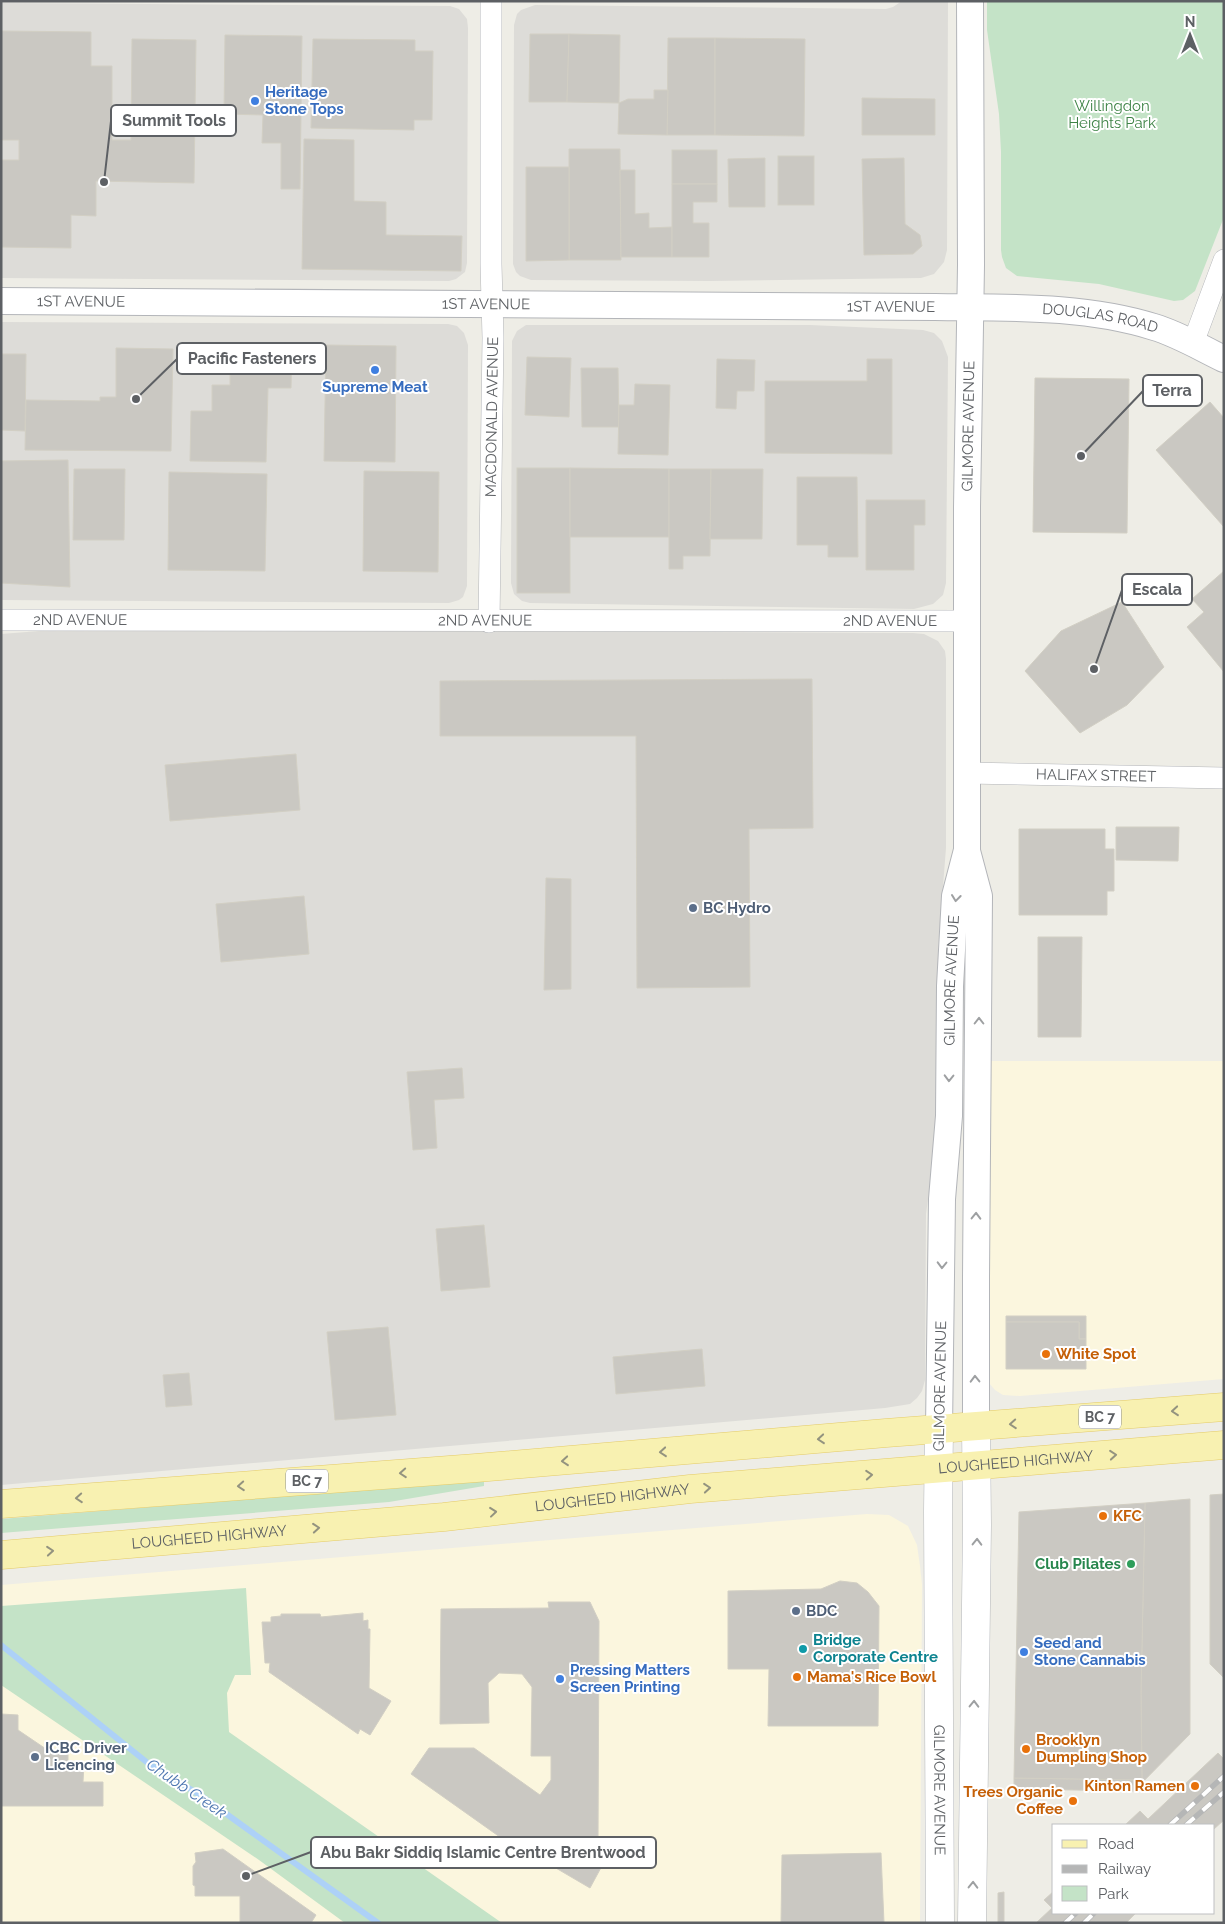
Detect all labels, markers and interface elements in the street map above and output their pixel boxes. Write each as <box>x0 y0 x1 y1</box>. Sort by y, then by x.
north arrow <box>1165 10 1215 60</box>
text: N <box>1185 14 1195 30</box>
place label: Heritage Stone Tops <box>265 83 344 118</box>
marker: Heritage Stone Tops <box>249 95 261 107</box>
park label: Willingdon Heights Park <box>1068 97 1156 132</box>
callout: Summit Tools <box>111 105 236 136</box>
text: Summit Tools <box>122 111 226 130</box>
street label: 1ST AVENUE <box>37 292 125 311</box>
street label: 1ST AVENUE <box>442 295 530 313</box>
street label: 1ST AVENUE <box>847 297 935 316</box>
street label: DOUGLAS ROAD <box>1042 300 1161 337</box>
street label: MACDONALD AVENUE <box>482 337 502 497</box>
callout: Pacific Fasteners <box>177 343 326 374</box>
text: Pacific Fasteners <box>188 349 316 368</box>
street label: GILMORE AVENUE <box>958 361 978 491</box>
marker: Supreme Meat <box>369 364 381 376</box>
callout: Terra <box>1143 375 1202 406</box>
place label: Supreme Meat <box>322 378 428 396</box>
text: Terra <box>1152 381 1192 400</box>
callout: Escala <box>1122 574 1192 605</box>
text: Escala <box>1132 580 1182 599</box>
street label: 2ND AVENUE <box>33 611 127 629</box>
street label: 2ND AVENUE <box>438 611 532 630</box>
street label: 2ND AVENUE <box>843 612 937 630</box>
street label: HALIFAX STREET <box>1036 765 1156 786</box>
one-way arrow <box>951 893 961 902</box>
place label: BC Hydro <box>703 899 771 917</box>
marker: BC Hydro <box>687 902 699 914</box>
street label: GILMORE AVENUE <box>941 915 963 1046</box>
one-way arrow <box>974 1017 984 1024</box>
one-way arrow <box>944 1074 954 1082</box>
one-way arrow <box>971 1212 981 1220</box>
one-way arrow <box>937 1262 947 1269</box>
street label: GILMORE AVENUE <box>930 1321 950 1451</box>
place label: White Spot <box>1056 1345 1137 1363</box>
marker: White Spot <box>1040 1348 1052 1360</box>
one-way arrow <box>970 1374 980 1382</box>
road number: BC 7 <box>1079 1405 1121 1428</box>
one-way arrow <box>1171 1405 1179 1416</box>
one-way arrow <box>1009 1419 1017 1430</box>
one-way arrow <box>816 1433 824 1444</box>
one-way arrow <box>658 1447 666 1458</box>
street label: LOUGHEED HIGHWAY <box>937 1447 1094 1478</box>
one-way arrow <box>1109 1450 1117 1461</box>
one-way arrow <box>561 1455 569 1466</box>
one-way arrow <box>399 1468 407 1479</box>
road number: BC 7 <box>286 1470 328 1492</box>
one-way arrow <box>865 1470 873 1481</box>
one-way arrow <box>237 1480 245 1491</box>
street label: LOUGHEED HIGHWAY <box>534 1480 691 1516</box>
one-way arrow <box>703 1483 711 1494</box>
one-way arrow <box>75 1492 83 1503</box>
one-way arrow <box>489 1507 497 1518</box>
place label: KFC <box>1113 1507 1142 1525</box>
marker: KFC <box>1097 1510 1109 1522</box>
street label: LOUGHEED HIGHWAY <box>131 1521 288 1553</box>
one-way arrow <box>313 1523 321 1534</box>
one-way arrow <box>972 1537 982 1545</box>
one-way arrow <box>46 1546 54 1557</box>
place label: Club Pilates <box>1035 1555 1121 1573</box>
marker: Club Pilates <box>1125 1558 1137 1570</box>
place label: BDC <box>806 1602 837 1620</box>
marker: BDC <box>790 1605 802 1617</box>
place label: Bridge Corporate Centre <box>813 1631 938 1666</box>
place label: Seed and Stone Cannabis <box>1034 1634 1146 1669</box>
marker: Bridge Corporate Centre <box>797 1643 809 1655</box>
marker: Seed and Stone Cannabis <box>1018 1646 1030 1658</box>
place label: Pressing Matters Screen Printing <box>570 1661 690 1696</box>
place label: Mama's Rice Bowl <box>807 1668 936 1686</box>
marker: Mama's Rice Bowl <box>791 1671 803 1683</box>
marker: Pressing Matters Screen Printing <box>554 1673 566 1685</box>
one-way arrow <box>969 1700 979 1708</box>
street label: GILMORE AVENUE <box>930 1725 949 1855</box>
place label: Brooklyn Dumpling Shop <box>1036 1731 1148 1766</box>
place label: ICBC Driver Licencing <box>45 1739 127 1774</box>
marker: Brooklyn Dumpling Shop <box>1020 1743 1032 1755</box>
marker: ICBC Driver Licencing <box>29 1751 41 1763</box>
water label: Chubb Creek <box>143 1755 231 1823</box>
place label: Kinton Ramen <box>1084 1777 1185 1795</box>
marker: Kinton Ramen <box>1189 1780 1201 1792</box>
place label: Trees Organic Coffee <box>963 1783 1064 1818</box>
marker: Trees Organic Coffee <box>1067 1795 1079 1807</box>
legend <box>1052 1824 1215 1914</box>
text: Road <box>1098 1835 1134 1853</box>
callout: Abu Bakr Siddiq Islamic Centre Brentwood <box>311 1837 656 1868</box>
text: Abu Bakr Siddiq Islamic Centre Brentwood <box>320 1843 646 1862</box>
text: Railway <box>1098 1860 1151 1878</box>
one-way arrow <box>967 1880 978 1888</box>
text: Park <box>1098 1885 1129 1903</box>

